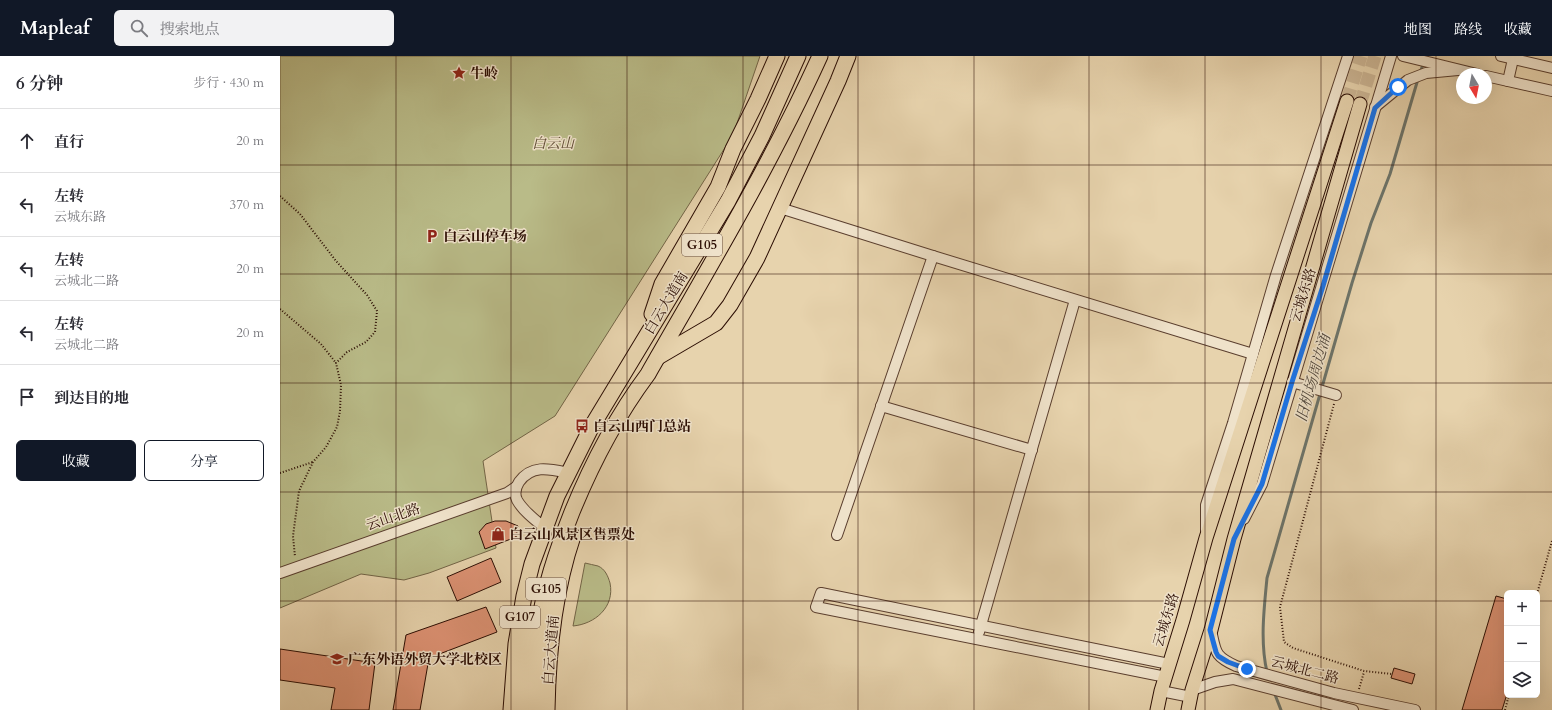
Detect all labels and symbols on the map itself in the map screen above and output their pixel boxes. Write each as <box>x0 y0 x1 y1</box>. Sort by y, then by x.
place label: 牛岭 <box>470 64 498 83</box>
place icon: 牛岭 <box>451 65 467 81</box>
north arrow <box>1456 68 1492 104</box>
route start <box>1389 78 1407 96</box>
park label: 白云山 <box>532 134 575 153</box>
place label: 白云山停车场 <box>443 227 527 246</box>
parking icon: 白云山停车场 <box>424 228 440 244</box>
road number: G105 <box>682 234 722 256</box>
street label: 云城东路 <box>1286 265 1320 325</box>
street label: 白云大道南 <box>640 268 692 338</box>
water label: 旧机场周边涌 <box>1291 330 1336 424</box>
place label: 白云山西门总站 <box>593 417 691 436</box>
bus stop icon: 白云山西门总站 <box>574 418 590 434</box>
street label: 云山北路 <box>363 499 423 535</box>
place label: 白云山风景区售票处 <box>509 525 635 544</box>
shop icon: 白云山风景区售票处 <box>490 526 506 542</box>
road number: G105 <box>526 578 566 600</box>
street label: 云城东路 <box>1149 590 1183 650</box>
road number: G107 <box>500 606 540 628</box>
street label: 白云大道南 <box>538 614 564 686</box>
place label: 广东外语外贸大学北校区 <box>348 650 502 669</box>
school or university icon: 广东外语外贸大学北校区 <box>329 651 345 667</box>
street label: 云城北二路 <box>1269 652 1341 688</box>
route end <box>1238 660 1256 678</box>

